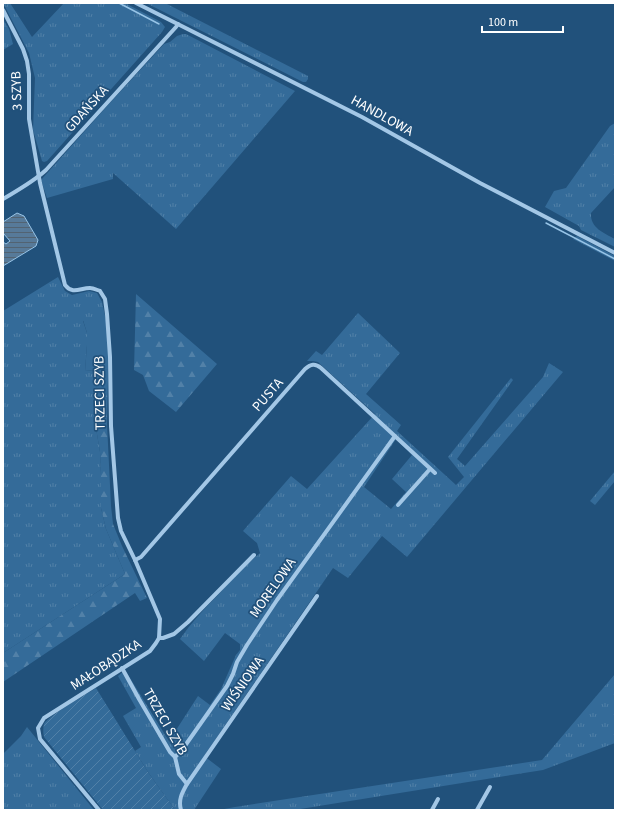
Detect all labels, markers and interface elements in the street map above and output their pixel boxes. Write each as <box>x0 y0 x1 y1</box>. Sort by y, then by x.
scale bar <box>482 8 563 34</box>
text: 100 m <box>488 14 518 31</box>
street label: 3 SZYB <box>6 71 28 111</box>
street label: GDAŃSKA <box>61 81 114 137</box>
street label: HANDLOWA <box>347 91 417 142</box>
street label: TRZECI SZYB <box>89 356 111 430</box>
street label: PUSTA <box>248 374 288 416</box>
street label: MORELOWA <box>245 554 301 622</box>
street label: MAŁOBĄDZKA <box>67 634 146 695</box>
street label: WIŚNIOWA <box>217 652 269 715</box>
street label: TRZECI SZYB <box>138 685 192 759</box>

